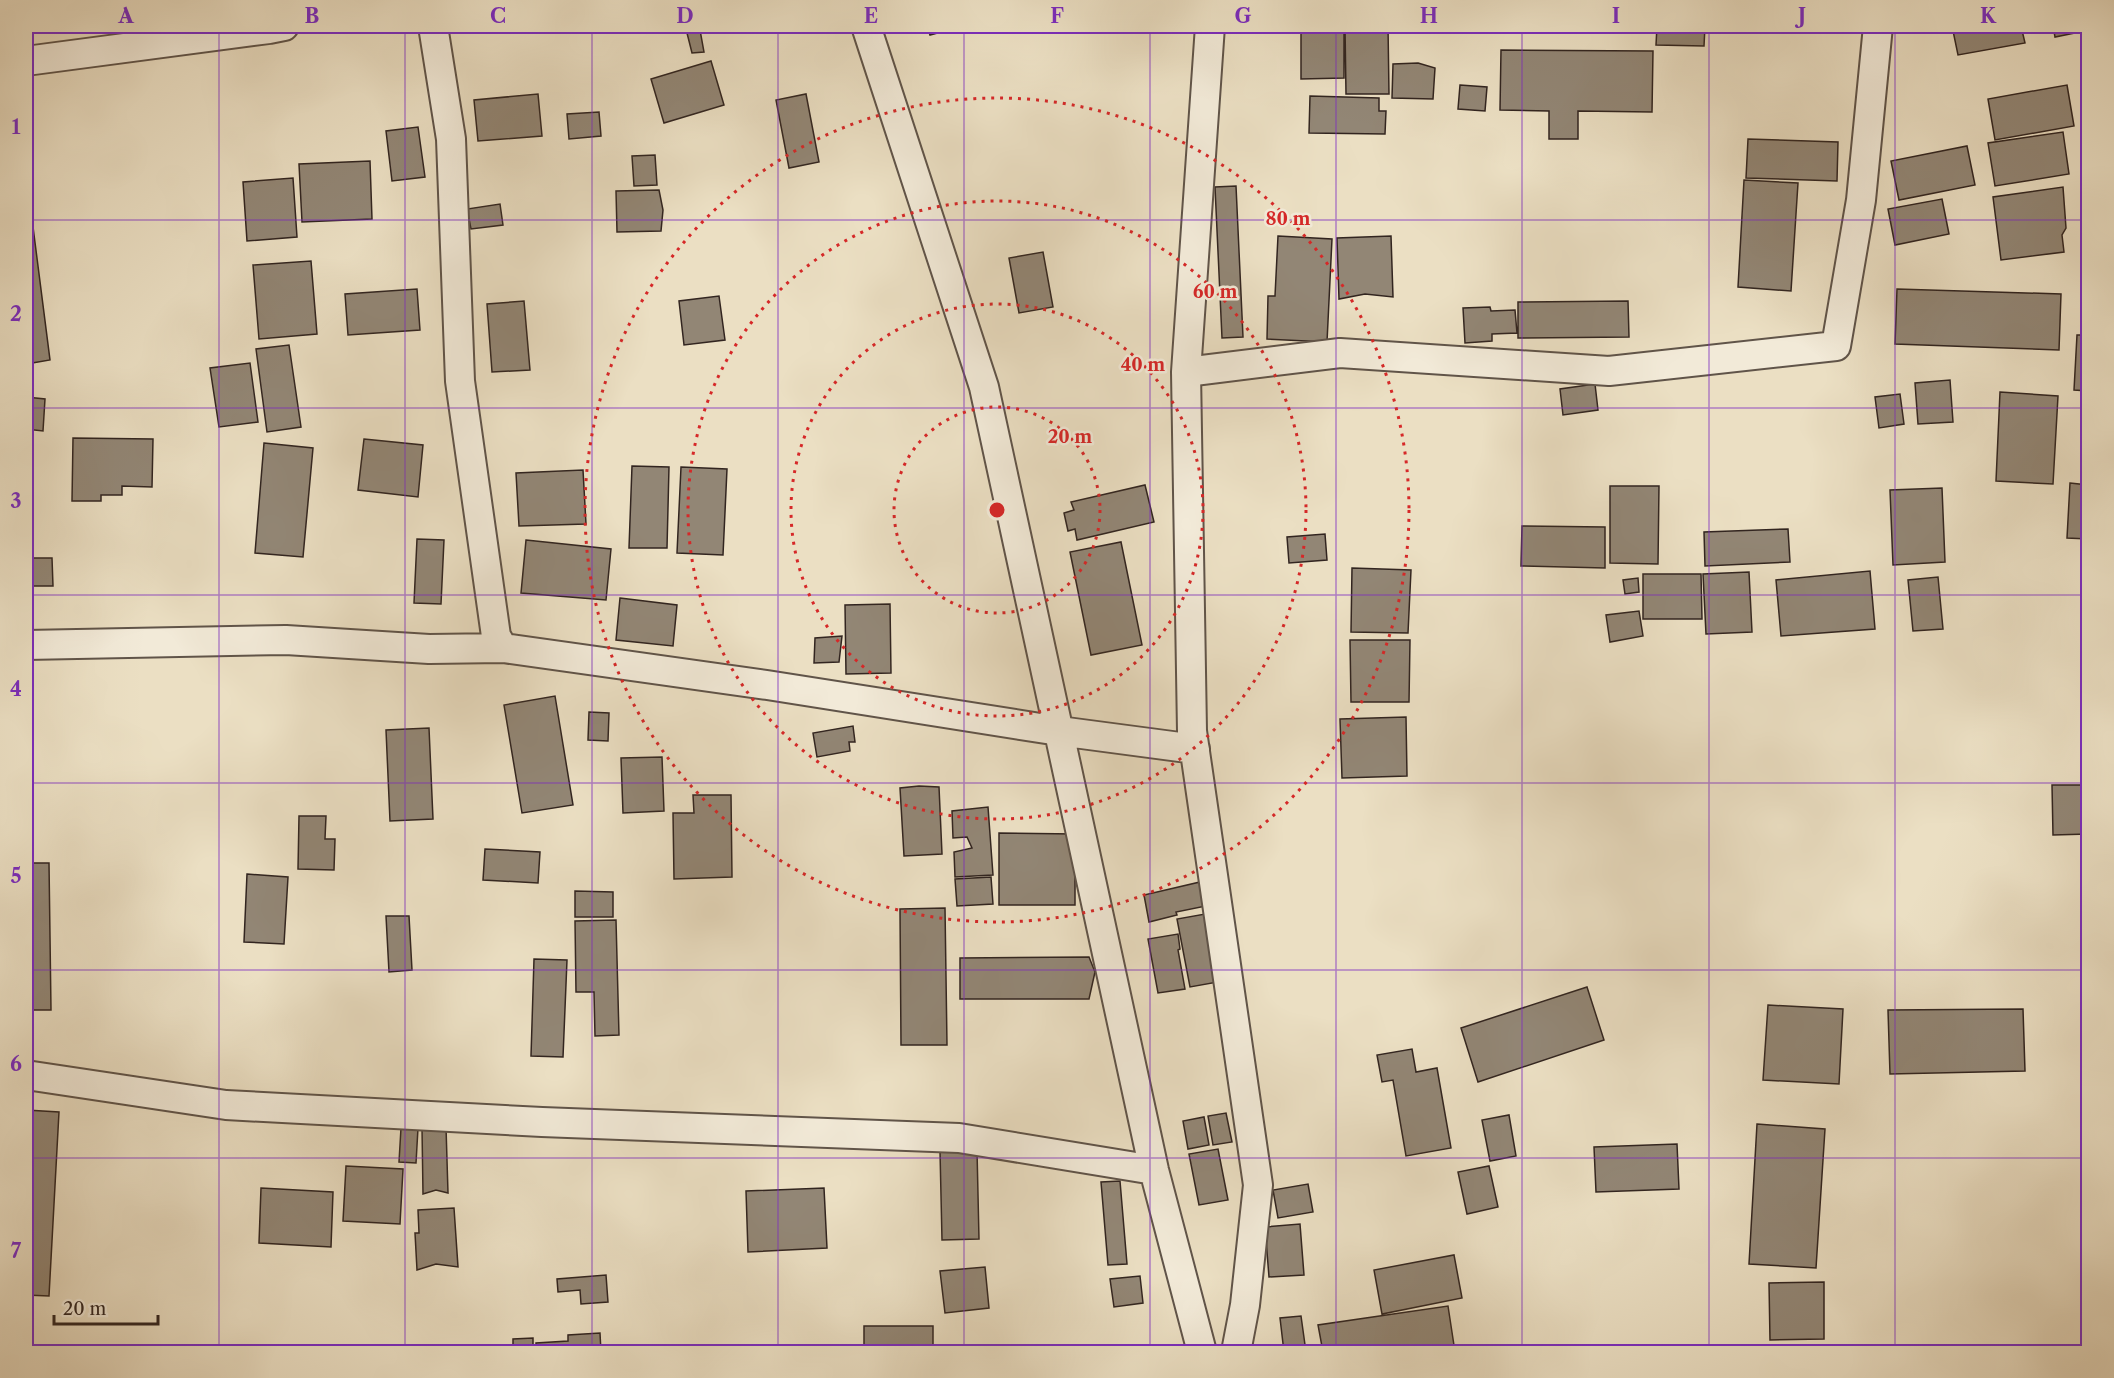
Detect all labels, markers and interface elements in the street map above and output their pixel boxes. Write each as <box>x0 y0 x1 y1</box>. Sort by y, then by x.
text: A <box>117 4 134 28</box>
text: B <box>305 4 320 28</box>
text: C <box>490 4 506 28</box>
text: D <box>676 4 694 28</box>
text: E <box>864 4 878 28</box>
text: F <box>1050 4 1064 28</box>
text: G <box>1235 4 1252 28</box>
text: H <box>1420 4 1438 28</box>
text: I <box>1612 4 1620 28</box>
text: J <box>1794 4 1806 28</box>
text: K <box>1980 4 1997 28</box>
text: 1 <box>12 115 21 139</box>
text: 80 m <box>1265 208 1311 230</box>
text: 60 m <box>1193 281 1237 303</box>
text: 2 <box>10 302 22 326</box>
text: 40 m <box>1121 354 1165 376</box>
text: 20 m <box>1048 426 1092 448</box>
text: 3 <box>10 489 22 513</box>
centre of rings <box>987 500 1007 520</box>
text: 4 <box>10 677 22 701</box>
text: 5 <box>10 864 22 888</box>
text: 6 <box>10 1052 22 1076</box>
text: 7 <box>11 1239 22 1263</box>
scale bar <box>54 1288 158 1326</box>
text: 20 m <box>63 1298 107 1320</box>

